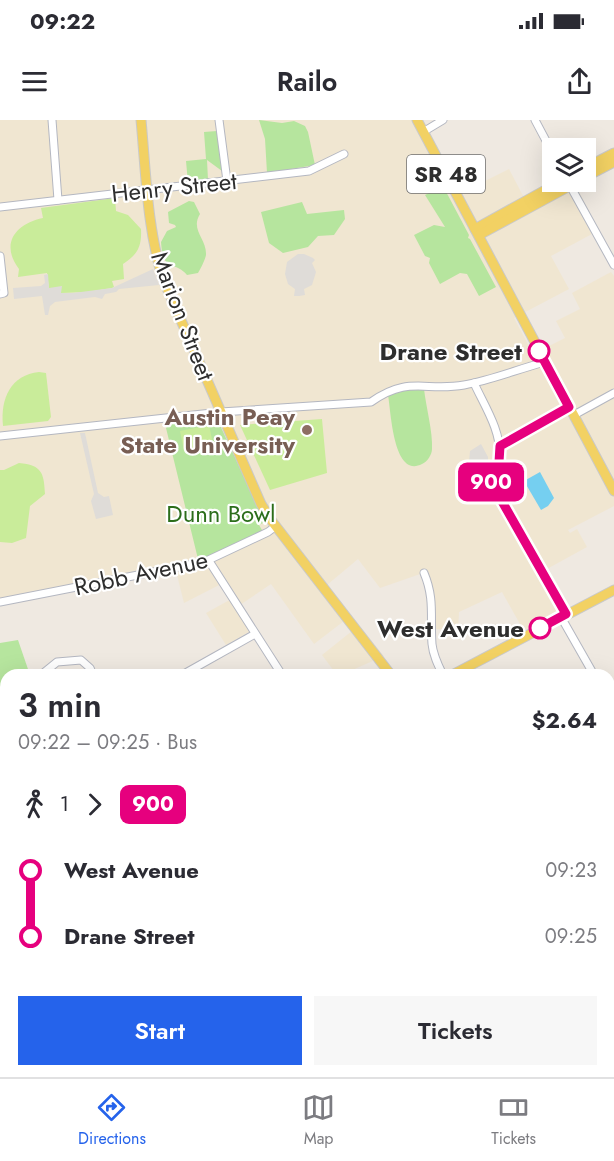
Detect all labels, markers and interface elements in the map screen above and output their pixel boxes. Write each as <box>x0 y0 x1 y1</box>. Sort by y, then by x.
text: 09:22 <box>30 5 95 37</box>
text: Railo <box>277 62 337 101</box>
icon: menu <box>18 65 51 98</box>
icon: share <box>563 65 596 98</box>
map controls <box>542 138 596 192</box>
button: layers <box>542 138 596 192</box>
road number: SR 48 <box>407 155 485 193</box>
street label: Henry Street <box>109 163 239 211</box>
street label: Marion Street <box>142 246 224 386</box>
place label: Drane Street <box>380 334 522 369</box>
marker: Drane Street <box>528 340 550 362</box>
place label: Austin Peay State University <box>120 399 295 462</box>
marker: Austin Peay State University <box>300 423 314 437</box>
line badge: 900 <box>456 462 526 502</box>
text: 900 <box>470 467 512 497</box>
park label: Dunn Bowl <box>166 496 276 531</box>
street label: Robb Avenue <box>71 542 211 604</box>
place label: West Avenue <box>377 611 524 646</box>
marker: West Avenue <box>529 617 551 639</box>
text: 3 min <box>18 682 102 729</box>
text: $2.64 <box>532 704 597 736</box>
text: 09:22 – 09:25 · Bus <box>18 728 197 757</box>
icon: walk <box>18 788 51 821</box>
icon: forward <box>78 788 111 821</box>
text: 900 <box>132 789 174 819</box>
text: 1 <box>60 790 69 819</box>
text: West Avenue <box>64 854 199 886</box>
text: 09:23 <box>545 856 597 885</box>
text: Drane Street <box>64 920 195 952</box>
text: 09:25 <box>545 922 597 951</box>
button: Start <box>18 996 302 1065</box>
button: Tickets <box>314 996 597 1065</box>
tab: Directions <box>78 1091 146 1150</box>
tab: Map <box>302 1091 335 1150</box>
tab: Tickets <box>491 1091 536 1150</box>

